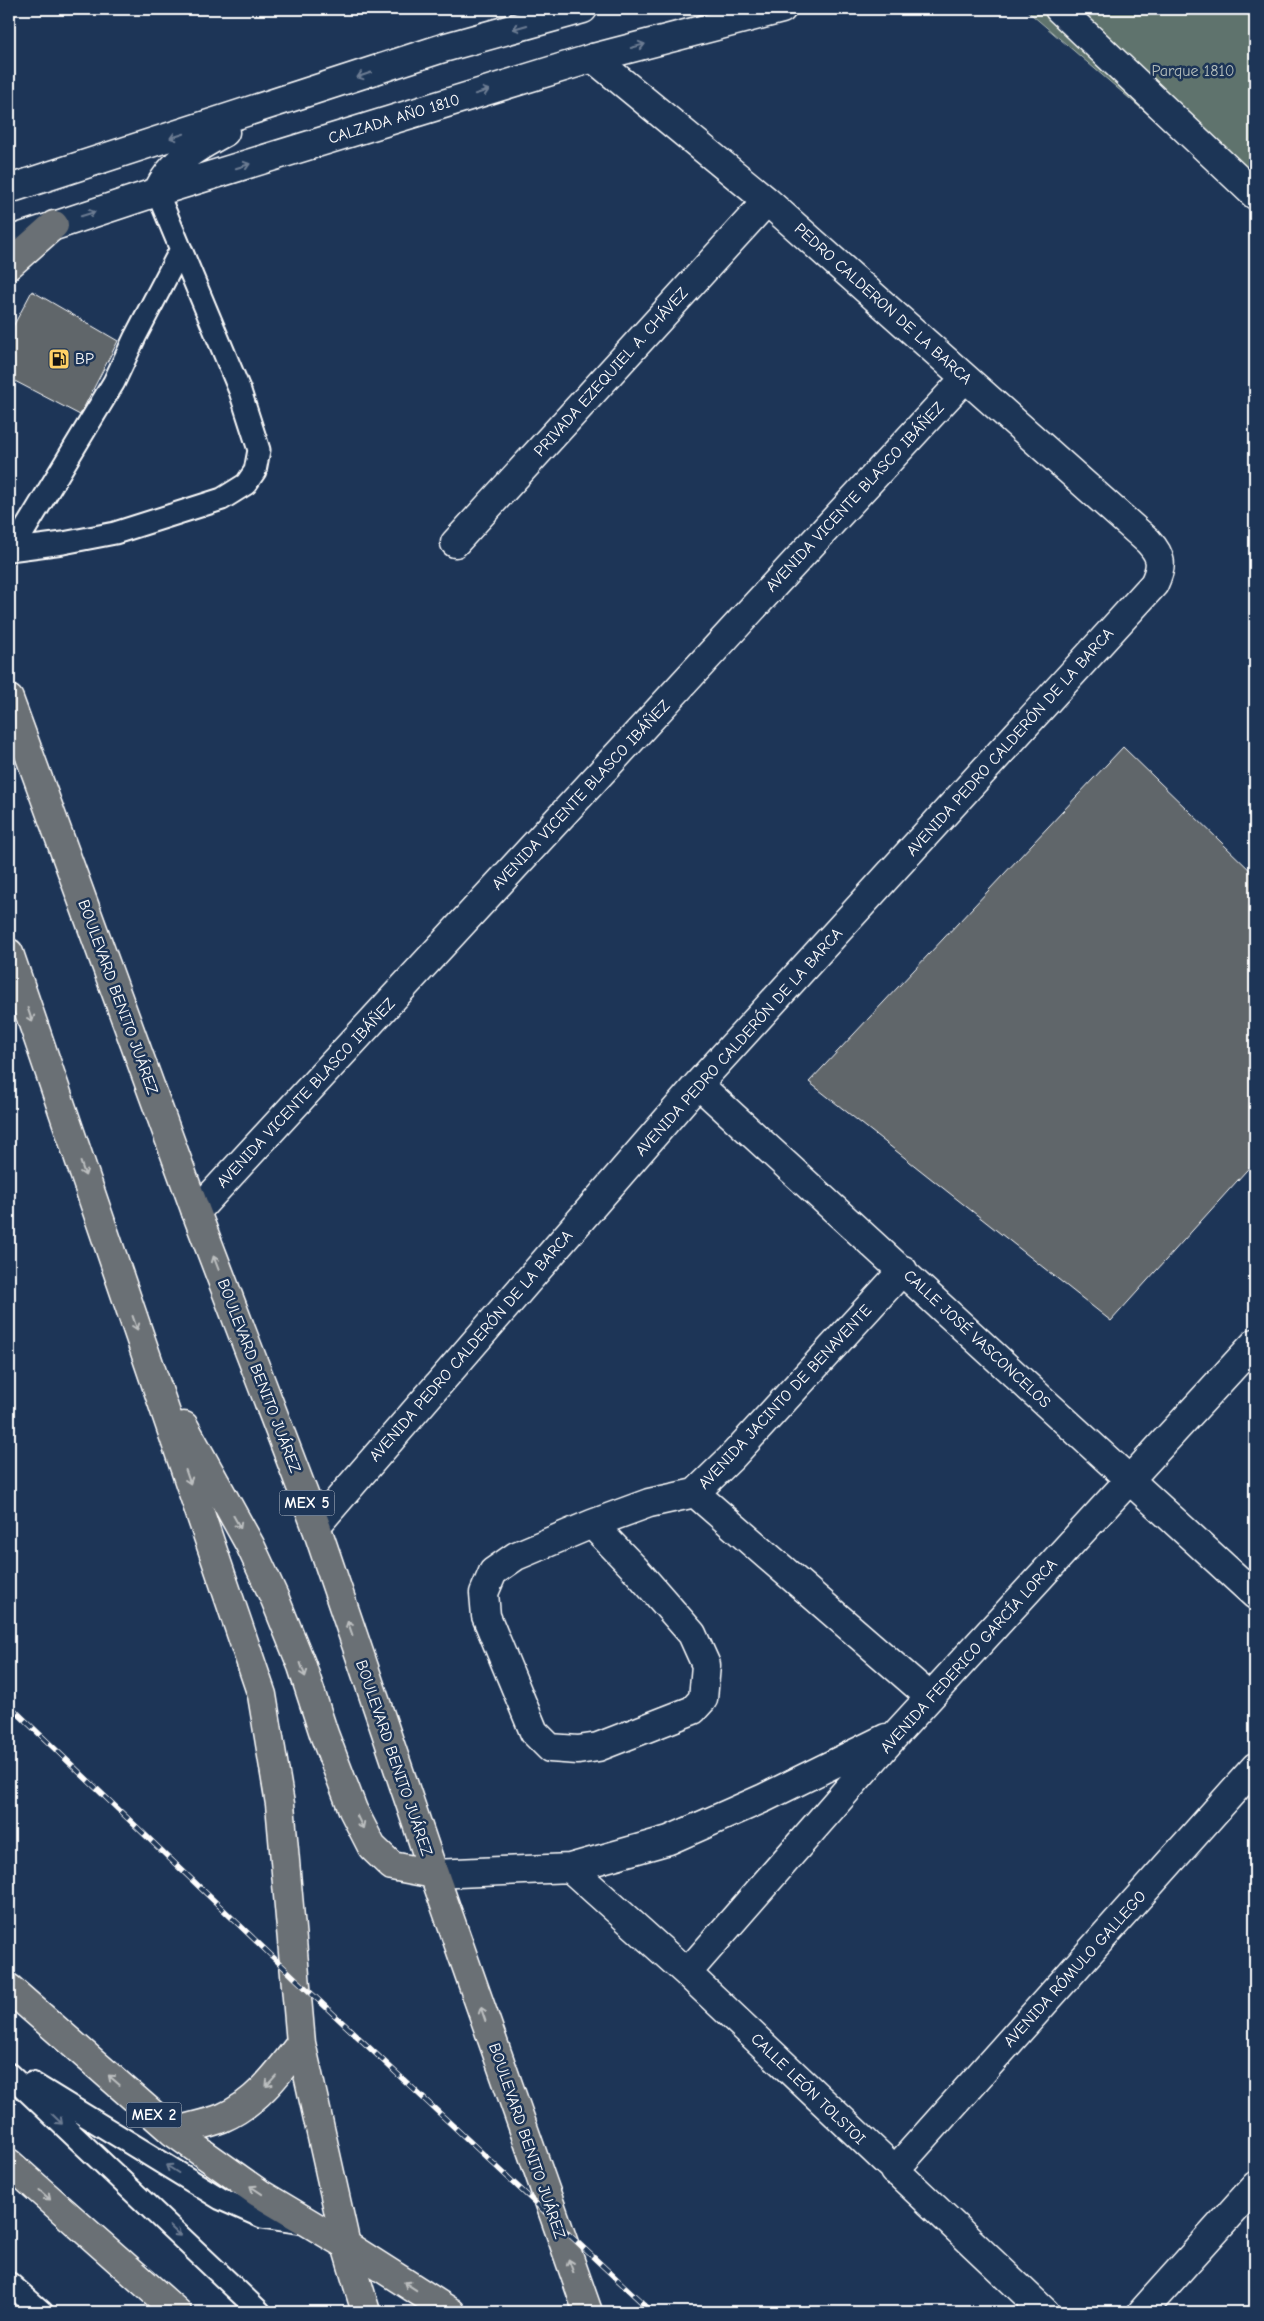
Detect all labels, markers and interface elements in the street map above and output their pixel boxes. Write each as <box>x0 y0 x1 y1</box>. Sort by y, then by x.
one-way arrow <box>512 22 528 32</box>
one-way arrow <box>629 41 645 50</box>
park label: Parque 1810 <box>1151 62 1235 80</box>
one-way arrow <box>357 70 373 80</box>
one-way arrow <box>474 87 490 97</box>
street label: CALZADA AÑO 1810 <box>326 90 462 148</box>
one-way arrow <box>169 131 185 141</box>
one-way arrow <box>235 160 251 170</box>
one-way arrow <box>80 209 95 218</box>
street label: PEDRO CALDERON DE LA BARCA <box>791 220 975 388</box>
street label: PRIVADA EZEQUIEL A. CHÁVEZ <box>530 283 692 460</box>
fuel station icon: BP <box>47 347 71 371</box>
place label: BP <box>75 350 94 368</box>
street label: AVENIDA VICENTE BLASCO IBÁÑEZ <box>762 398 948 595</box>
street label: AVENIDA PEDRO CALDERÓN DE LA BARCA <box>902 624 1117 860</box>
street label: AVENIDA VICENTE BLASCO IBÁÑEZ <box>488 696 674 893</box>
street label: BOULEVARD BENITO JUÁREZ <box>74 897 163 1097</box>
street label: AVENIDA PEDRO CALDERÓN DE LA BARCA <box>631 924 846 1160</box>
street label: AVENIDA VICENTE BLASCO IBÁÑEZ <box>213 994 399 1191</box>
one-way arrow <box>26 1007 35 1023</box>
one-way arrow <box>79 1161 88 1176</box>
street label: AVENIDA PEDRO CALDERÓN DE LA BARCA <box>365 1226 576 1465</box>
one-way arrow <box>210 1255 219 1270</box>
street label: CALLE JOSÉ VASCONCELOS <box>900 1266 1055 1412</box>
street label: BOULEVARD BENITO JUÁREZ <box>214 1276 305 1475</box>
street label: AVENIDA JACINTO DE BENAVENTE <box>695 1301 875 1493</box>
one-way arrow <box>131 1315 140 1330</box>
one-way arrow <box>184 1468 193 1484</box>
road number: MEX 5 <box>280 1490 334 1516</box>
one-way arrow <box>233 1514 242 1529</box>
street label: AVENIDA FEDERICO GARCÍA LORCA <box>876 1554 1061 1757</box>
one-way arrow <box>345 1621 355 1637</box>
street label: BOULEVARD BENITO JUÁREZ <box>352 1657 437 1858</box>
one-way arrow <box>299 1662 308 1677</box>
one-way arrow <box>355 1814 365 1829</box>
street label: AVENIDA RÓMULO GALLEGO <box>999 1887 1150 2051</box>
one-way arrow <box>478 2007 487 2022</box>
street label: CALLE LEÓN TOLSTOI <box>747 2029 870 2148</box>
street label: BOULEVARD BENITO JUÁREZ <box>485 2040 570 2241</box>
one-way arrow <box>107 2074 120 2086</box>
one-way arrow <box>265 2075 277 2088</box>
road number: MEX 2 <box>126 2102 182 2128</box>
one-way arrow <box>50 2113 63 2125</box>
one-way arrow <box>165 2163 179 2173</box>
one-way arrow <box>249 2185 263 2195</box>
one-way arrow <box>39 2189 52 2201</box>
one-way arrow <box>168 2225 181 2237</box>
one-way arrow <box>566 2259 575 2275</box>
one-way arrow <box>404 2281 418 2291</box>

